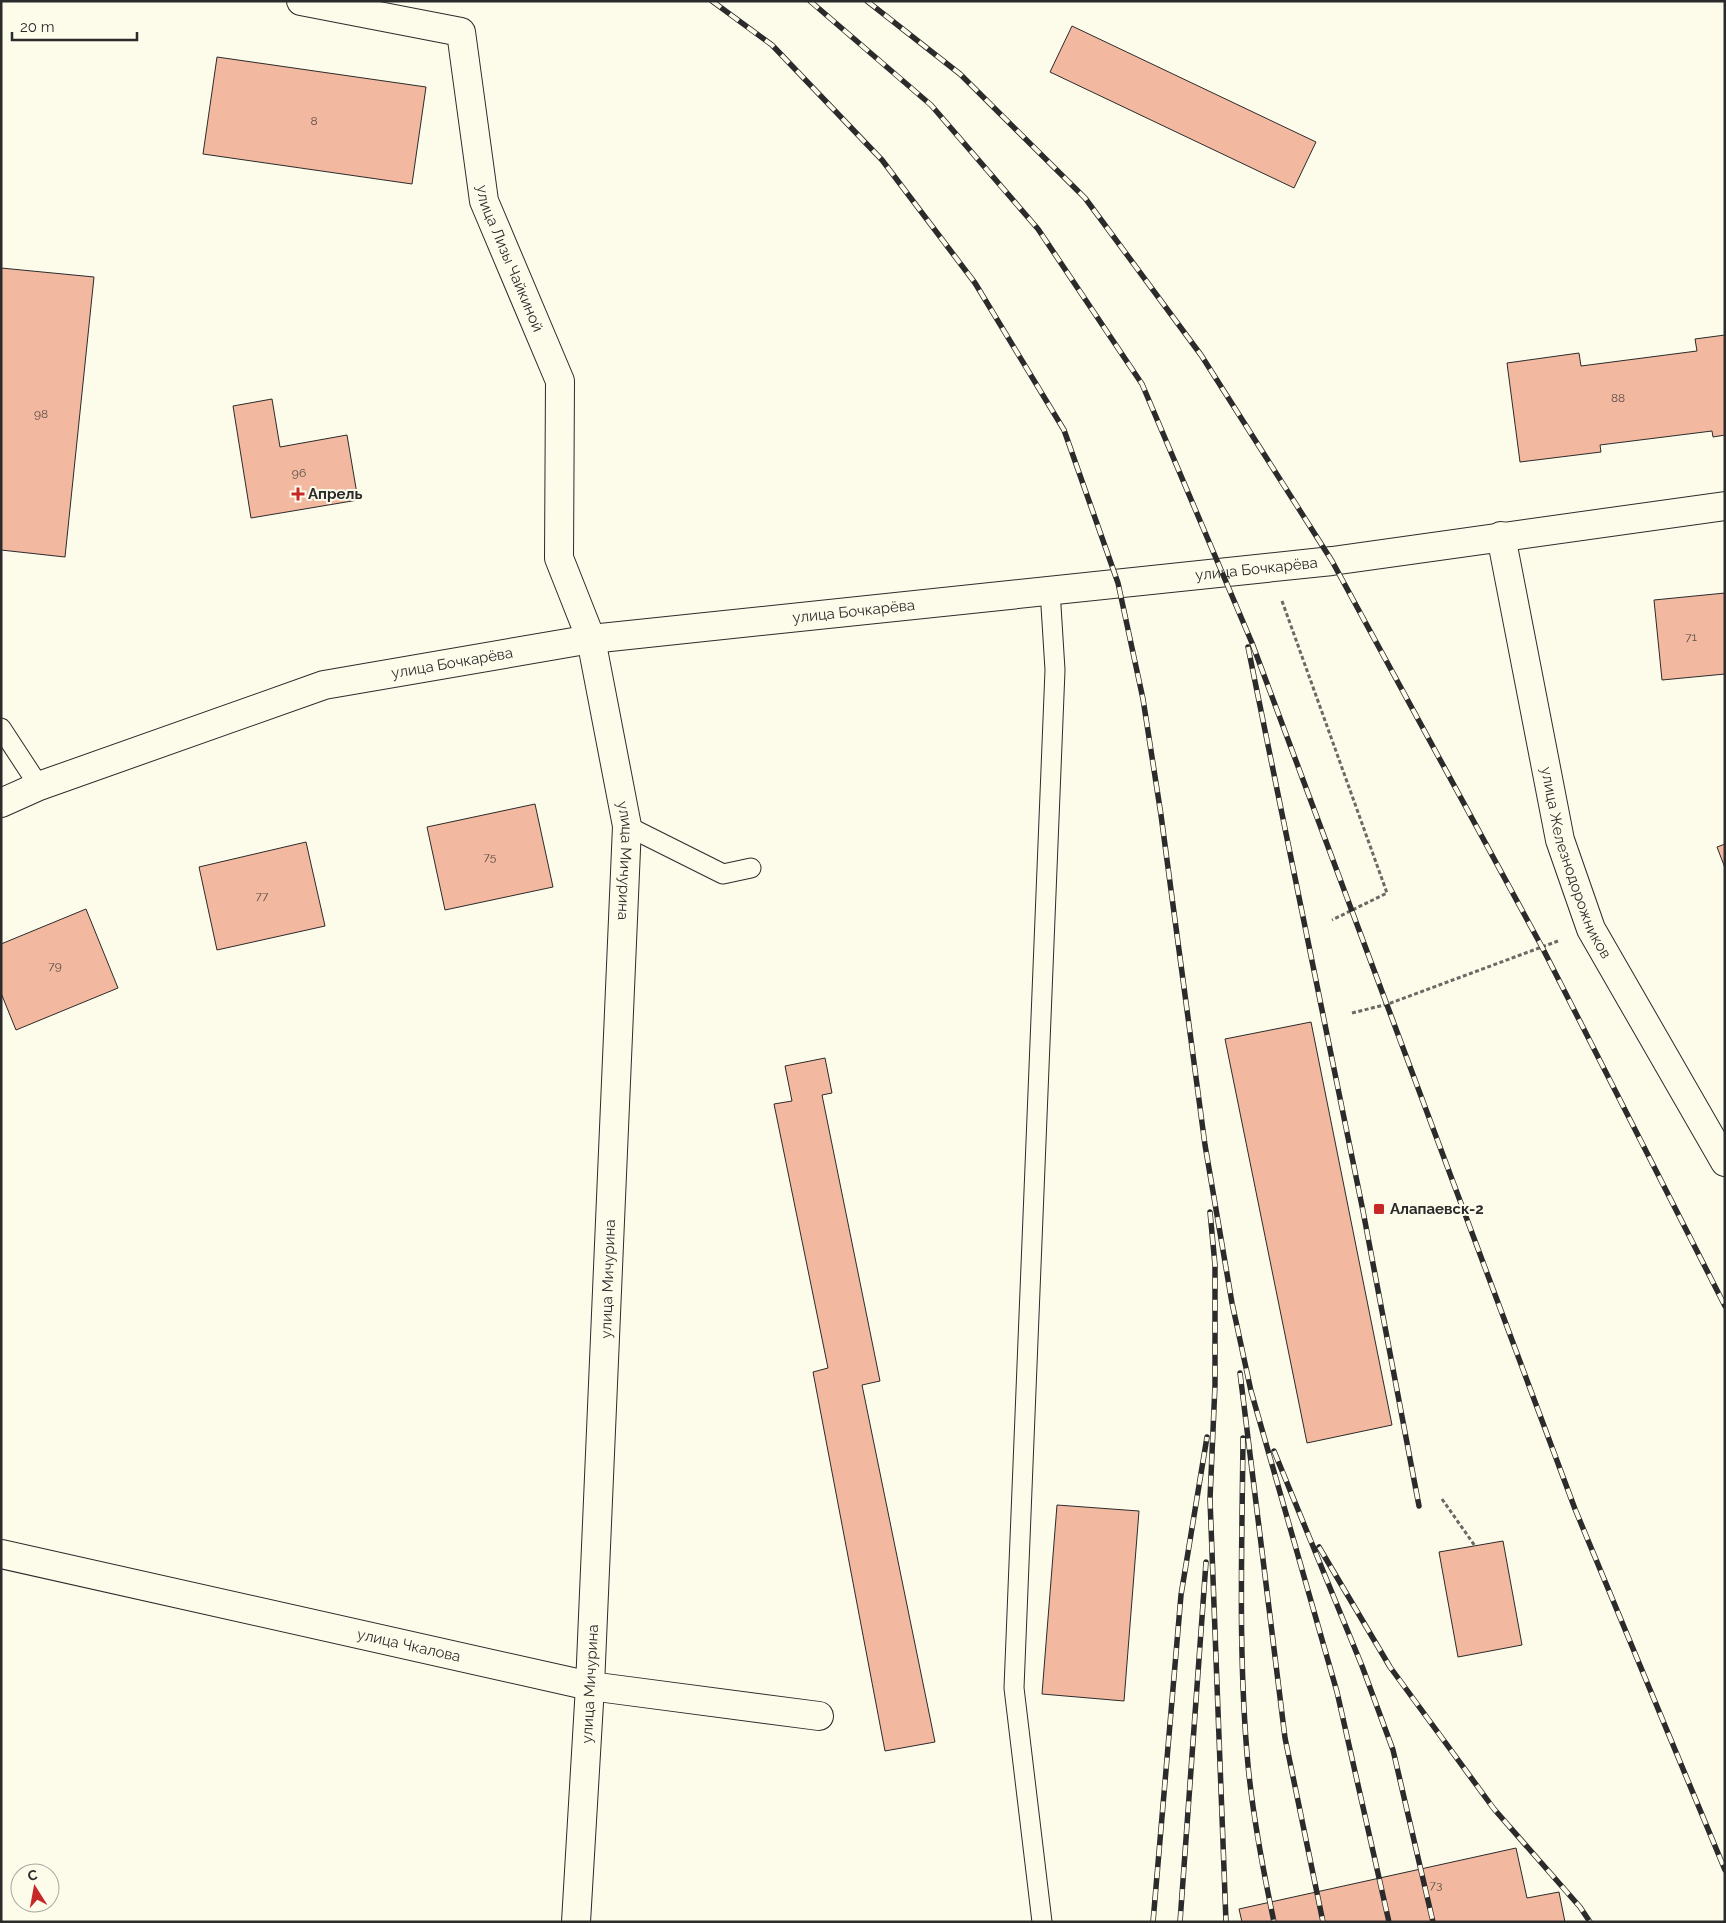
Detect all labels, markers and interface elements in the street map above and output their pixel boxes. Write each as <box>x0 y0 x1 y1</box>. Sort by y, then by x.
scale bar <box>12 10 138 42</box>
text: 20 m <box>20 18 55 36</box>
house number: 8 <box>310 114 318 128</box>
street label: улица Лизы Чайкиной <box>473 184 547 334</box>
house number: 88 <box>1611 391 1625 405</box>
house number: 98 <box>34 407 48 421</box>
house number: 96 <box>292 466 306 480</box>
place label: Апрель <box>308 485 362 503</box>
marker: Апрель <box>292 488 304 500</box>
street label: улица Бочкарёва <box>1194 554 1319 584</box>
street label: улица Бочкарёва <box>791 596 916 627</box>
house number: 71 <box>1685 630 1697 644</box>
street label: улица Бочкарёва <box>390 644 514 682</box>
street label: улица Железнодорожников <box>1537 765 1615 962</box>
street label: улица Мичурина <box>613 800 636 921</box>
house number: 75 <box>484 850 497 864</box>
house number: 77 <box>256 889 269 903</box>
house number: 79 <box>48 959 62 973</box>
place label: Алапаевск-2 <box>1390 1200 1484 1218</box>
marker: Алапаевск-2 <box>1372 1202 1386 1216</box>
street label: улица Мичурина <box>597 1219 619 1339</box>
street label: улица Мичурина <box>578 1624 602 1744</box>
street label: улица Чкалова <box>355 1625 462 1666</box>
north arrow <box>10 1863 60 1913</box>
text: С <box>26 1866 39 1884</box>
house number: 73 <box>1430 1878 1442 1892</box>

